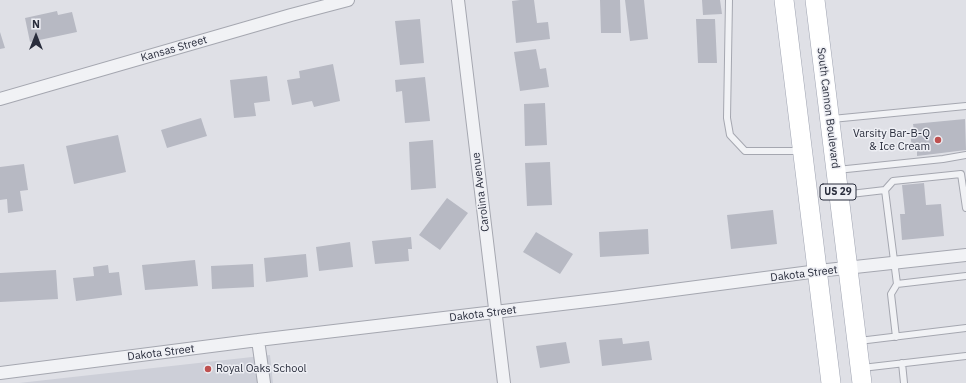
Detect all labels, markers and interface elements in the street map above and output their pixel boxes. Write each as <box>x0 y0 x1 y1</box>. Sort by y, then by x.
north arrow <box>16 16 56 56</box>
text: N <box>32 17 40 31</box>
street label: Kansas Street <box>139 33 209 65</box>
street label: South Cannon Boulevard <box>814 47 842 169</box>
place label: Varsity Bar-B-Q & Ice Cream <box>853 127 930 153</box>
marker: Varsity Bar-B-Q & Ice Cream <box>933 135 943 145</box>
street label: Carolina Avenue <box>470 151 492 233</box>
road number: US 29 <box>820 184 856 200</box>
street label: Dakota Street <box>770 263 838 285</box>
street label: Dakota Street <box>449 303 517 325</box>
street label: Dakota Street <box>127 342 195 364</box>
place label: Royal Oaks School <box>216 362 307 376</box>
marker: Royal Oaks School <box>203 364 213 374</box>

